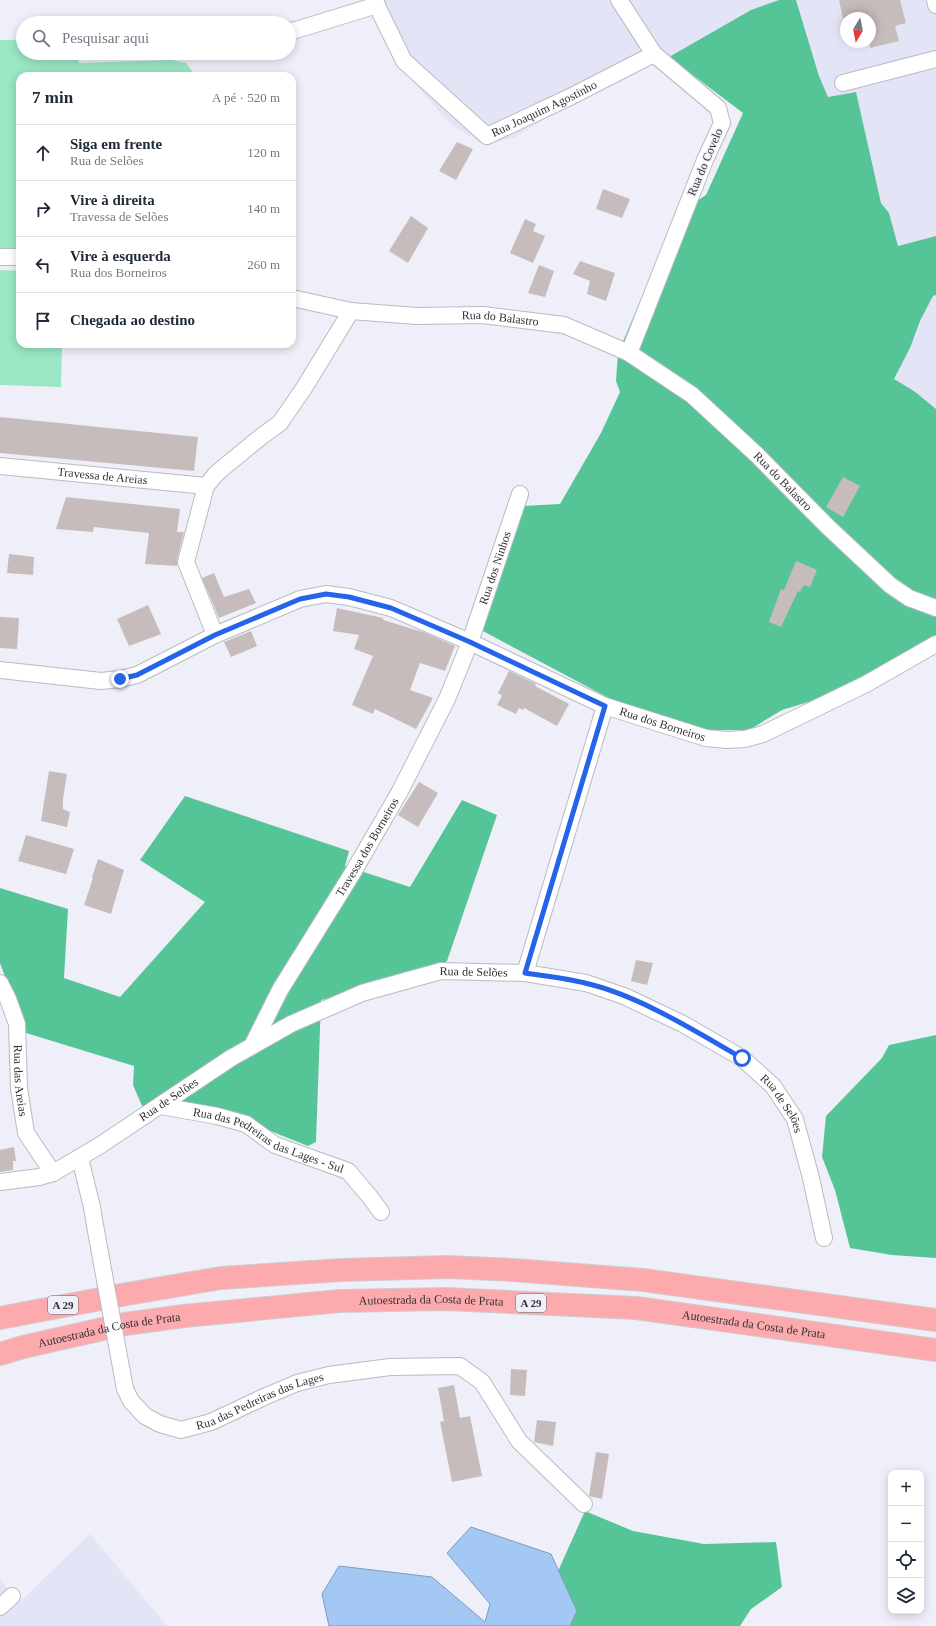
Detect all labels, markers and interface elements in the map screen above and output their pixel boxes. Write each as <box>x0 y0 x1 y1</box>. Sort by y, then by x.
north arrow <box>840 12 876 48</box>
search box <box>16 16 296 60</box>
icon: search <box>30 27 52 49</box>
text: Pesquisar aqui <box>62 30 149 46</box>
street label: Rua Joaquim Agostinho <box>489 77 599 140</box>
text: 7 min <box>32 88 73 107</box>
text: A pé · 520 m <box>212 90 280 105</box>
street label: Rua do Covelo <box>684 126 726 198</box>
text: Siga em frente <box>70 136 162 152</box>
icon: ahead <box>32 142 54 164</box>
text: 120 m <box>247 145 280 160</box>
text: Rua de Selões <box>70 153 144 168</box>
text: Vire à direita <box>70 192 155 208</box>
icon: right <box>32 198 54 220</box>
text: 140 m <box>247 201 280 216</box>
text: Travessa de Selões <box>70 209 168 224</box>
text: Vire à esquerda <box>70 248 171 264</box>
icon: left <box>32 254 54 276</box>
text: 260 m <box>247 257 280 272</box>
text: Rua dos Borneiros <box>70 265 167 280</box>
street label: Rua do Balastro <box>462 308 540 329</box>
icon: arrive <box>32 310 54 332</box>
text: Chegada ao destino <box>70 312 195 328</box>
street label: Rua do Balastro <box>751 449 815 514</box>
street label: Travessa de Areias <box>57 465 148 487</box>
street label: Rua dos Ninhos <box>476 529 514 606</box>
route end <box>111 670 129 688</box>
street label: Rua dos Borneiros <box>618 704 708 745</box>
street label: Travessa dos Borneiros <box>333 795 402 899</box>
street label: Rua de Selões <box>440 964 508 980</box>
street label: Rua das Areias <box>11 1044 30 1118</box>
route start <box>733 1049 751 1067</box>
street label: Rua de Selões <box>758 1071 805 1135</box>
street label: Rua de Selões <box>137 1075 201 1124</box>
street label: Rua das Pedreiras das Lages - Sul <box>192 1105 346 1176</box>
street label: Autoestrada da Costa de Prata <box>359 1292 504 1309</box>
road number: A 29 <box>516 1294 546 1312</box>
road number: A 29 <box>48 1296 78 1314</box>
street label: Autoestrada da Costa de Prata <box>681 1308 827 1342</box>
street label: Autoestrada da Costa de Prata <box>37 1309 182 1350</box>
street label: Rua das Pedreiras das Lages <box>195 1370 325 1433</box>
map controls <box>888 1470 924 1614</box>
button: + <box>888 1470 924 1506</box>
button: − <box>888 1506 924 1542</box>
button: locate <box>888 1542 924 1578</box>
button: layers <box>888 1578 924 1614</box>

